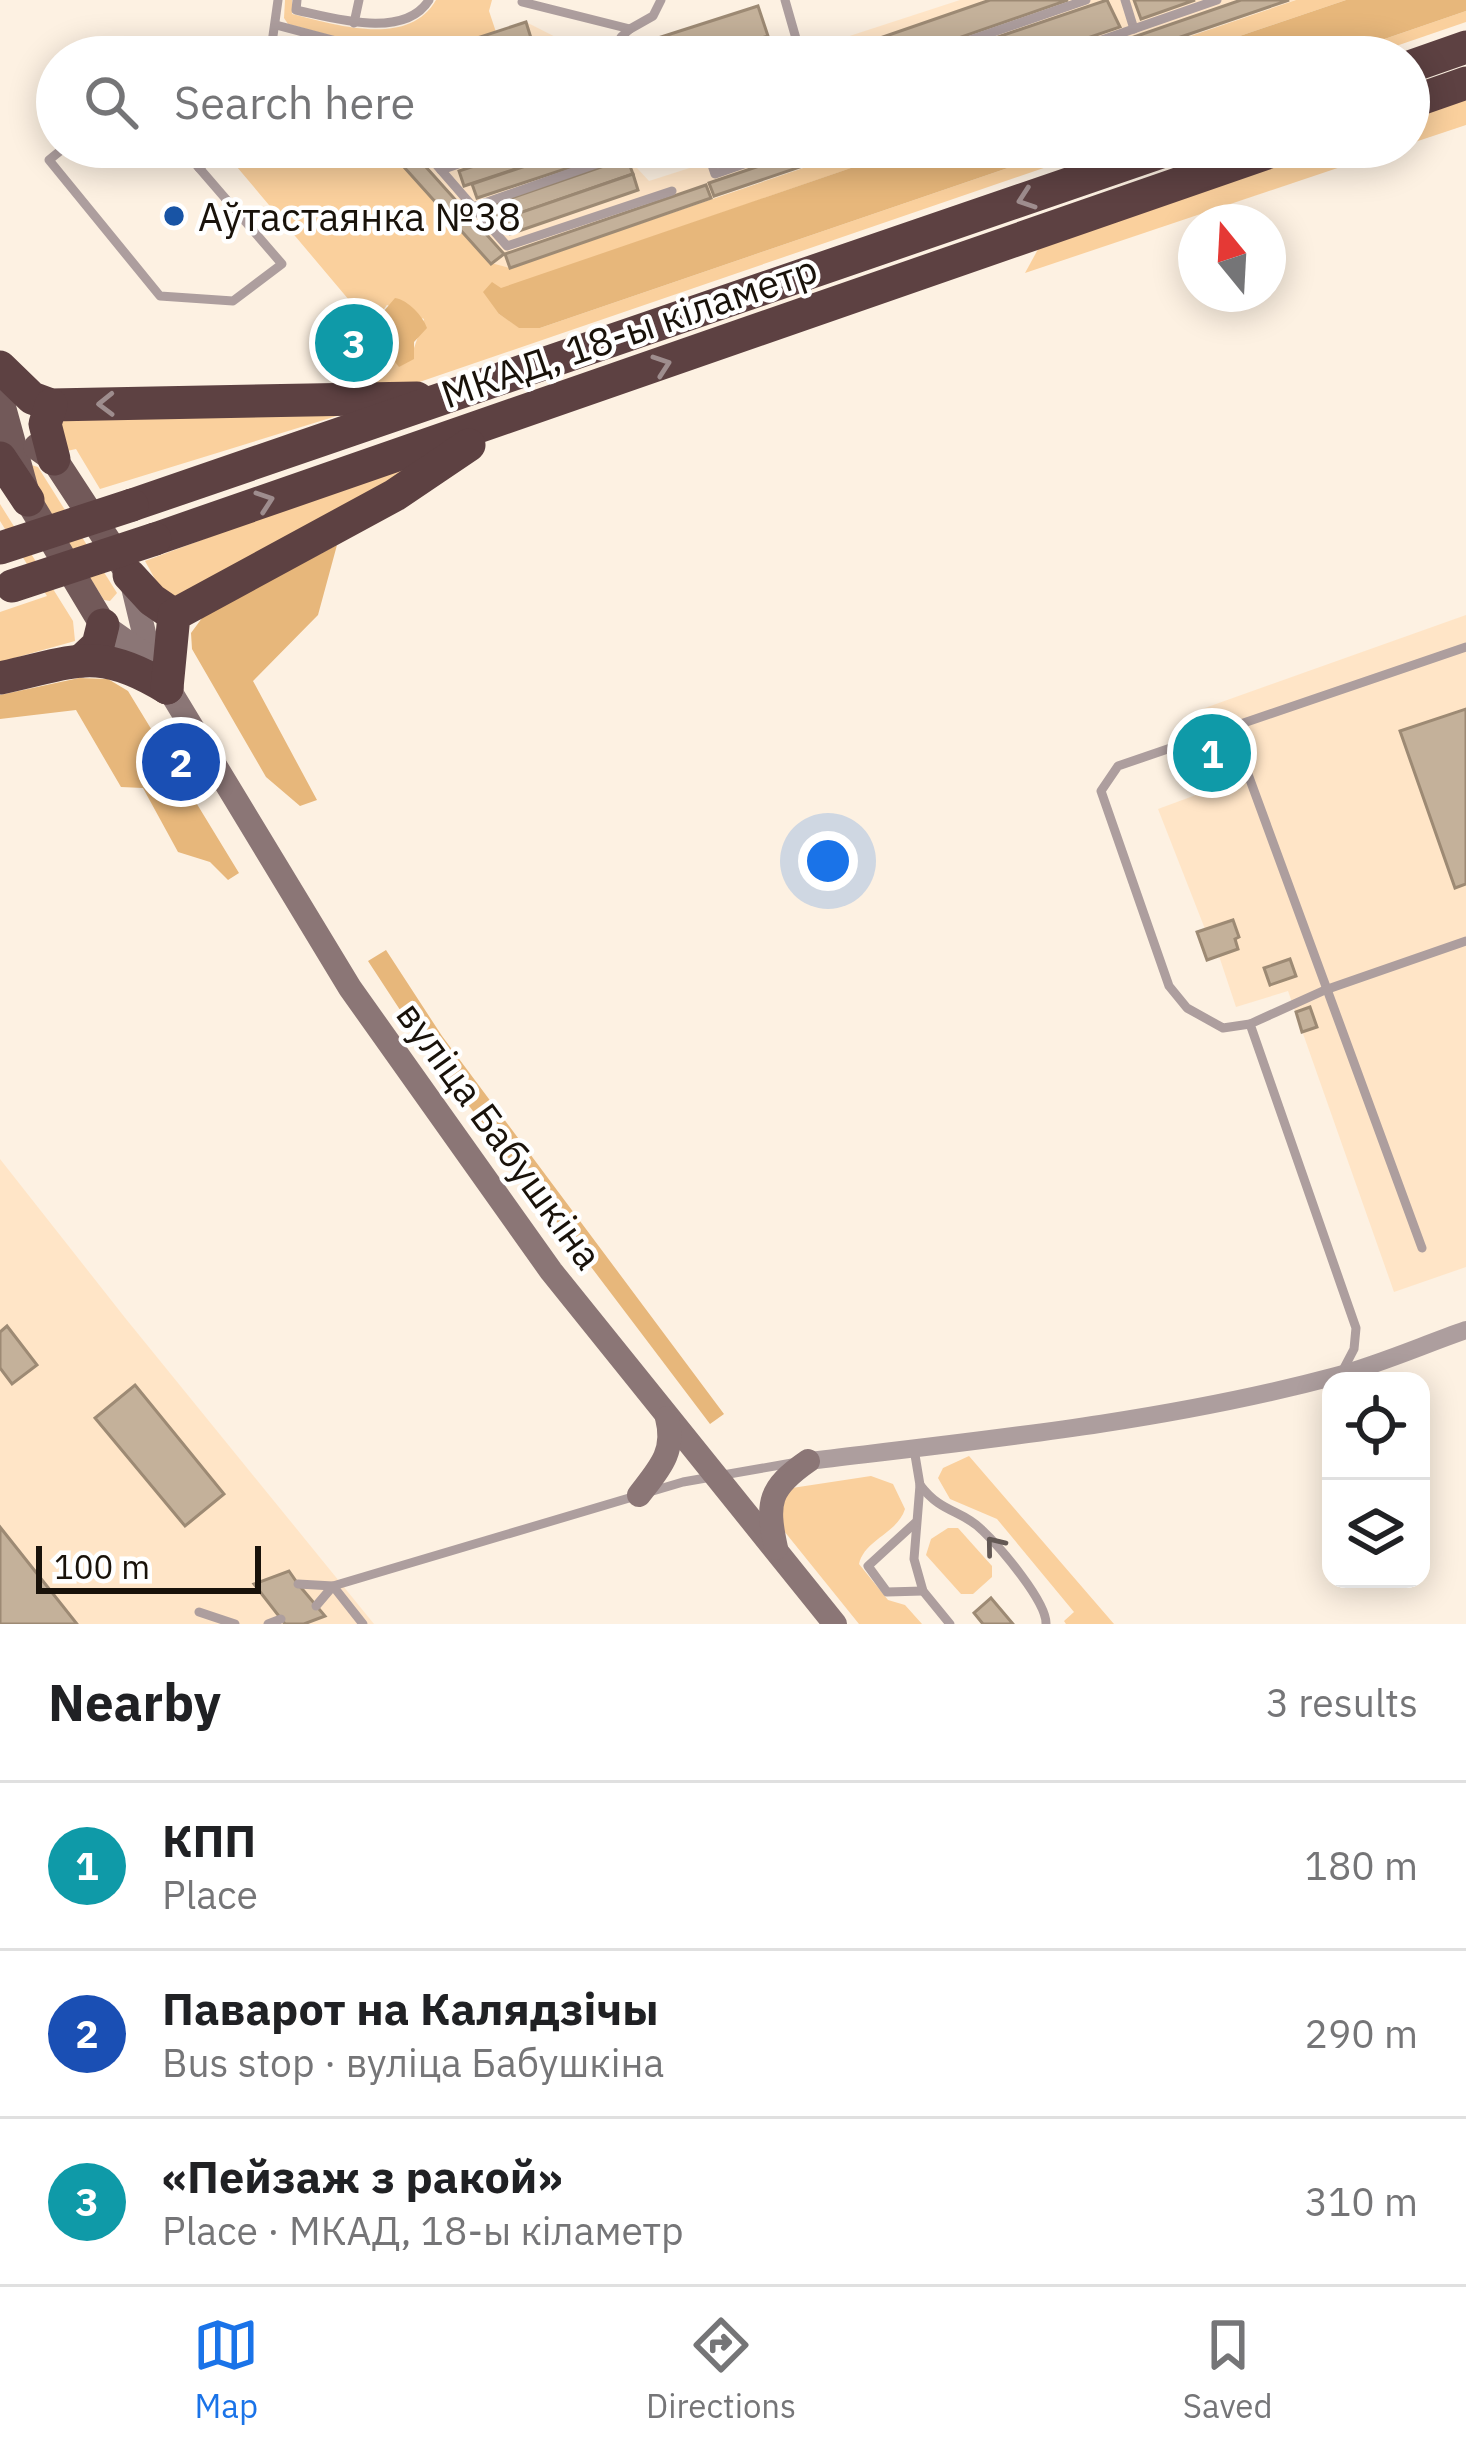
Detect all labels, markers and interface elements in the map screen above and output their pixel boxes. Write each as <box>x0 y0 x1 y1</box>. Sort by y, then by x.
search box <box>36 36 1430 168</box>
icon: search <box>78 69 144 135</box>
text: Search here <box>174 73 415 131</box>
one-way arrow <box>1017 185 1038 209</box>
place label: Аўтастаянка №38 <box>198 191 521 242</box>
marker: Аўтастаянка №38 <box>161 203 187 229</box>
north arrow <box>1178 204 1286 312</box>
street label: МКАД, 18-ы кіламетр <box>434 243 824 419</box>
pin: 3 <box>315 298 393 388</box>
one-way arrow <box>650 355 671 379</box>
one-way arrow <box>96 391 114 417</box>
one-way arrow <box>254 491 275 515</box>
pin: 1 <box>1173 708 1251 798</box>
pin: 2 <box>142 717 220 807</box>
your location <box>798 831 858 891</box>
street label: вуліца Бабушкіна <box>386 991 614 1279</box>
map controls <box>1322 1372 1430 1588</box>
button: locate <box>1322 1372 1430 1480</box>
button: layers <box>1322 1480 1430 1588</box>
one-way arrow <box>987 1537 1009 1559</box>
scale bar <box>36 1540 261 1593</box>
text: 100 m <box>54 1545 150 1588</box>
text: Nearby <box>48 1669 221 1735</box>
text: 3 results <box>1266 1677 1418 1728</box>
text: КПП <box>162 1811 256 1869</box>
text: 1 <box>75 1840 99 1891</box>
text: 180 m <box>1305 1840 1418 1891</box>
text: Place <box>162 1869 258 1920</box>
text: Паварот на Калядзічы <box>162 1979 659 2037</box>
text: 2 <box>75 2008 99 2059</box>
text: 290 m <box>1305 2008 1418 2059</box>
text: Bus stop · вуліца Бабушкіна <box>162 2037 664 2088</box>
text: «Пейзаж з ракой» <box>162 2147 563 2205</box>
text: 3 <box>75 2176 99 2227</box>
text: 310 m <box>1305 2176 1418 2227</box>
text: Place · МКАД, 18-ы кіламетр <box>162 2205 684 2256</box>
tab: Map <box>193 2312 259 2427</box>
tab: Directions <box>646 2312 796 2427</box>
tab: Saved <box>1183 2312 1273 2427</box>

